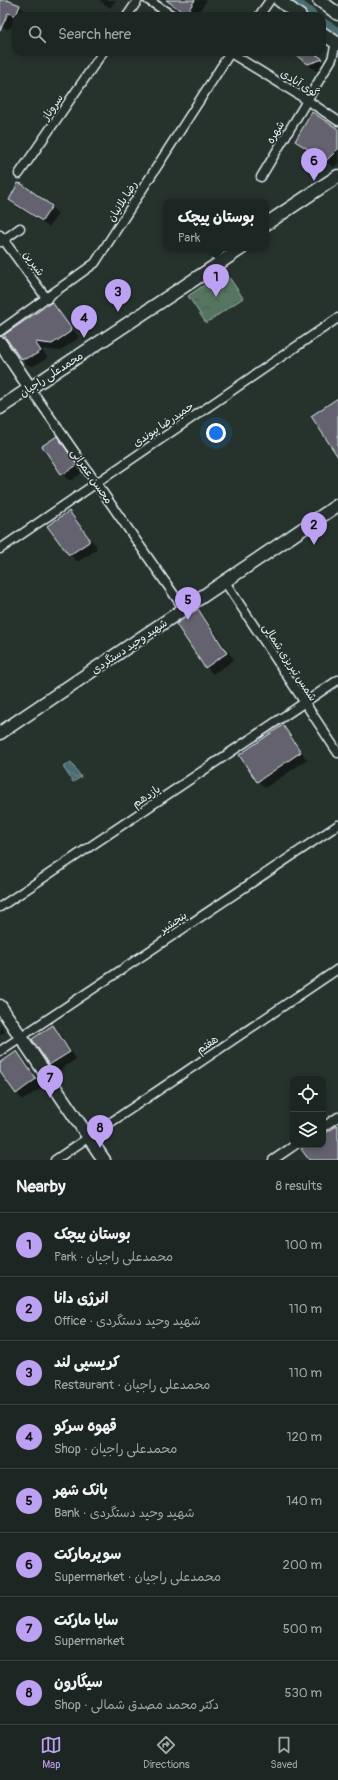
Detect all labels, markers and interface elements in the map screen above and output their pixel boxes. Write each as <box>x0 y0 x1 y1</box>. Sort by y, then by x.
search box <box>12 12 326 56</box>
icon: search <box>26 23 48 45</box>
text: Search here <box>58 25 131 44</box>
street label: گوی آبادی <box>278 67 322 101</box>
street label: سروناز <box>39 92 66 124</box>
street label: شهره <box>264 118 287 146</box>
pin: 6 <box>301 148 327 181</box>
street label: رضا بلانیان <box>105 178 141 225</box>
popup <box>163 199 269 251</box>
text: بوستان پیچک <box>178 208 254 227</box>
text: Park <box>178 230 200 246</box>
street label: شیرین <box>20 248 47 278</box>
pin: 1 <box>203 264 229 297</box>
pin: 3 <box>105 279 131 312</box>
pin: 4 <box>71 305 97 338</box>
street label: محمدعلی راجیان <box>17 349 86 401</box>
street label: حمیدرضا پیوندی <box>130 399 197 450</box>
your location <box>206 423 226 443</box>
street label: محسن عمرانی <box>67 446 115 507</box>
pin: 2 <box>301 512 327 545</box>
pin: 5 <box>175 587 201 620</box>
street label: شهید وحید دستگردی <box>89 616 170 677</box>
street label: شمس تبریزی شمالی <box>259 621 319 704</box>
street label: یازدهم <box>130 782 164 812</box>
street label: پنجشیر <box>156 909 189 937</box>
street label: هفتم <box>194 1032 222 1058</box>
pin: 7 <box>37 1065 63 1098</box>
map controls <box>290 1076 326 1148</box>
button: locate <box>290 1076 326 1112</box>
button: layers <box>290 1112 326 1148</box>
pin: 8 <box>87 1115 113 1148</box>
text: Nearby <box>16 1176 65 1197</box>
text: 8 results <box>276 1178 322 1194</box>
text: بوستان پیچک <box>54 1225 131 1244</box>
text: 1 <box>26 1237 32 1253</box>
text: 100 m <box>285 1237 322 1253</box>
text: Park · محمدعلی راجیان <box>54 1249 173 1265</box>
text: انرژی دانا <box>54 1289 108 1308</box>
text: 2 <box>25 1301 33 1317</box>
text: 110 m <box>289 1301 322 1317</box>
text: Office · شهید وحید دستگردی <box>54 1313 201 1329</box>
text: کریسپی لند <box>54 1353 120 1372</box>
text: 3 <box>25 1365 33 1381</box>
text: 110 m <box>289 1365 322 1381</box>
text: Restaurant · محمدعلی راجیان <box>54 1377 211 1393</box>
text: قهوه سرکو <box>54 1417 117 1436</box>
text: 4 <box>25 1429 33 1445</box>
text: 120 m <box>286 1429 322 1445</box>
text: Shop · محمدعلی راجیان <box>54 1441 177 1457</box>
text: بانک شهر <box>54 1481 108 1500</box>
text: 5 <box>25 1493 33 1509</box>
text: 140 m <box>286 1493 322 1509</box>
text: Bank · شهید وحید دستگردی <box>54 1505 195 1521</box>
text: سوپرمارکت <box>54 1545 121 1564</box>
text: 6 <box>25 1557 33 1573</box>
text: 200 m <box>283 1557 322 1573</box>
text: Supermarket · محمدعلی راجیان <box>54 1569 221 1585</box>
text: سایا مارکت <box>54 1611 118 1630</box>
text: 7 <box>26 1621 32 1637</box>
text: 500 m <box>283 1621 322 1637</box>
text: Supermarket <box>54 1633 125 1649</box>
text: سیگارون <box>54 1673 103 1692</box>
text: 8 <box>26 1685 32 1701</box>
text: 530 m <box>284 1685 322 1701</box>
text: Shop · دکتر محمد مصدق شمالی <box>54 1697 219 1713</box>
tab: Map <box>40 1734 62 1771</box>
tab: Directions <box>143 1734 190 1771</box>
tab: Saved <box>270 1734 298 1771</box>

